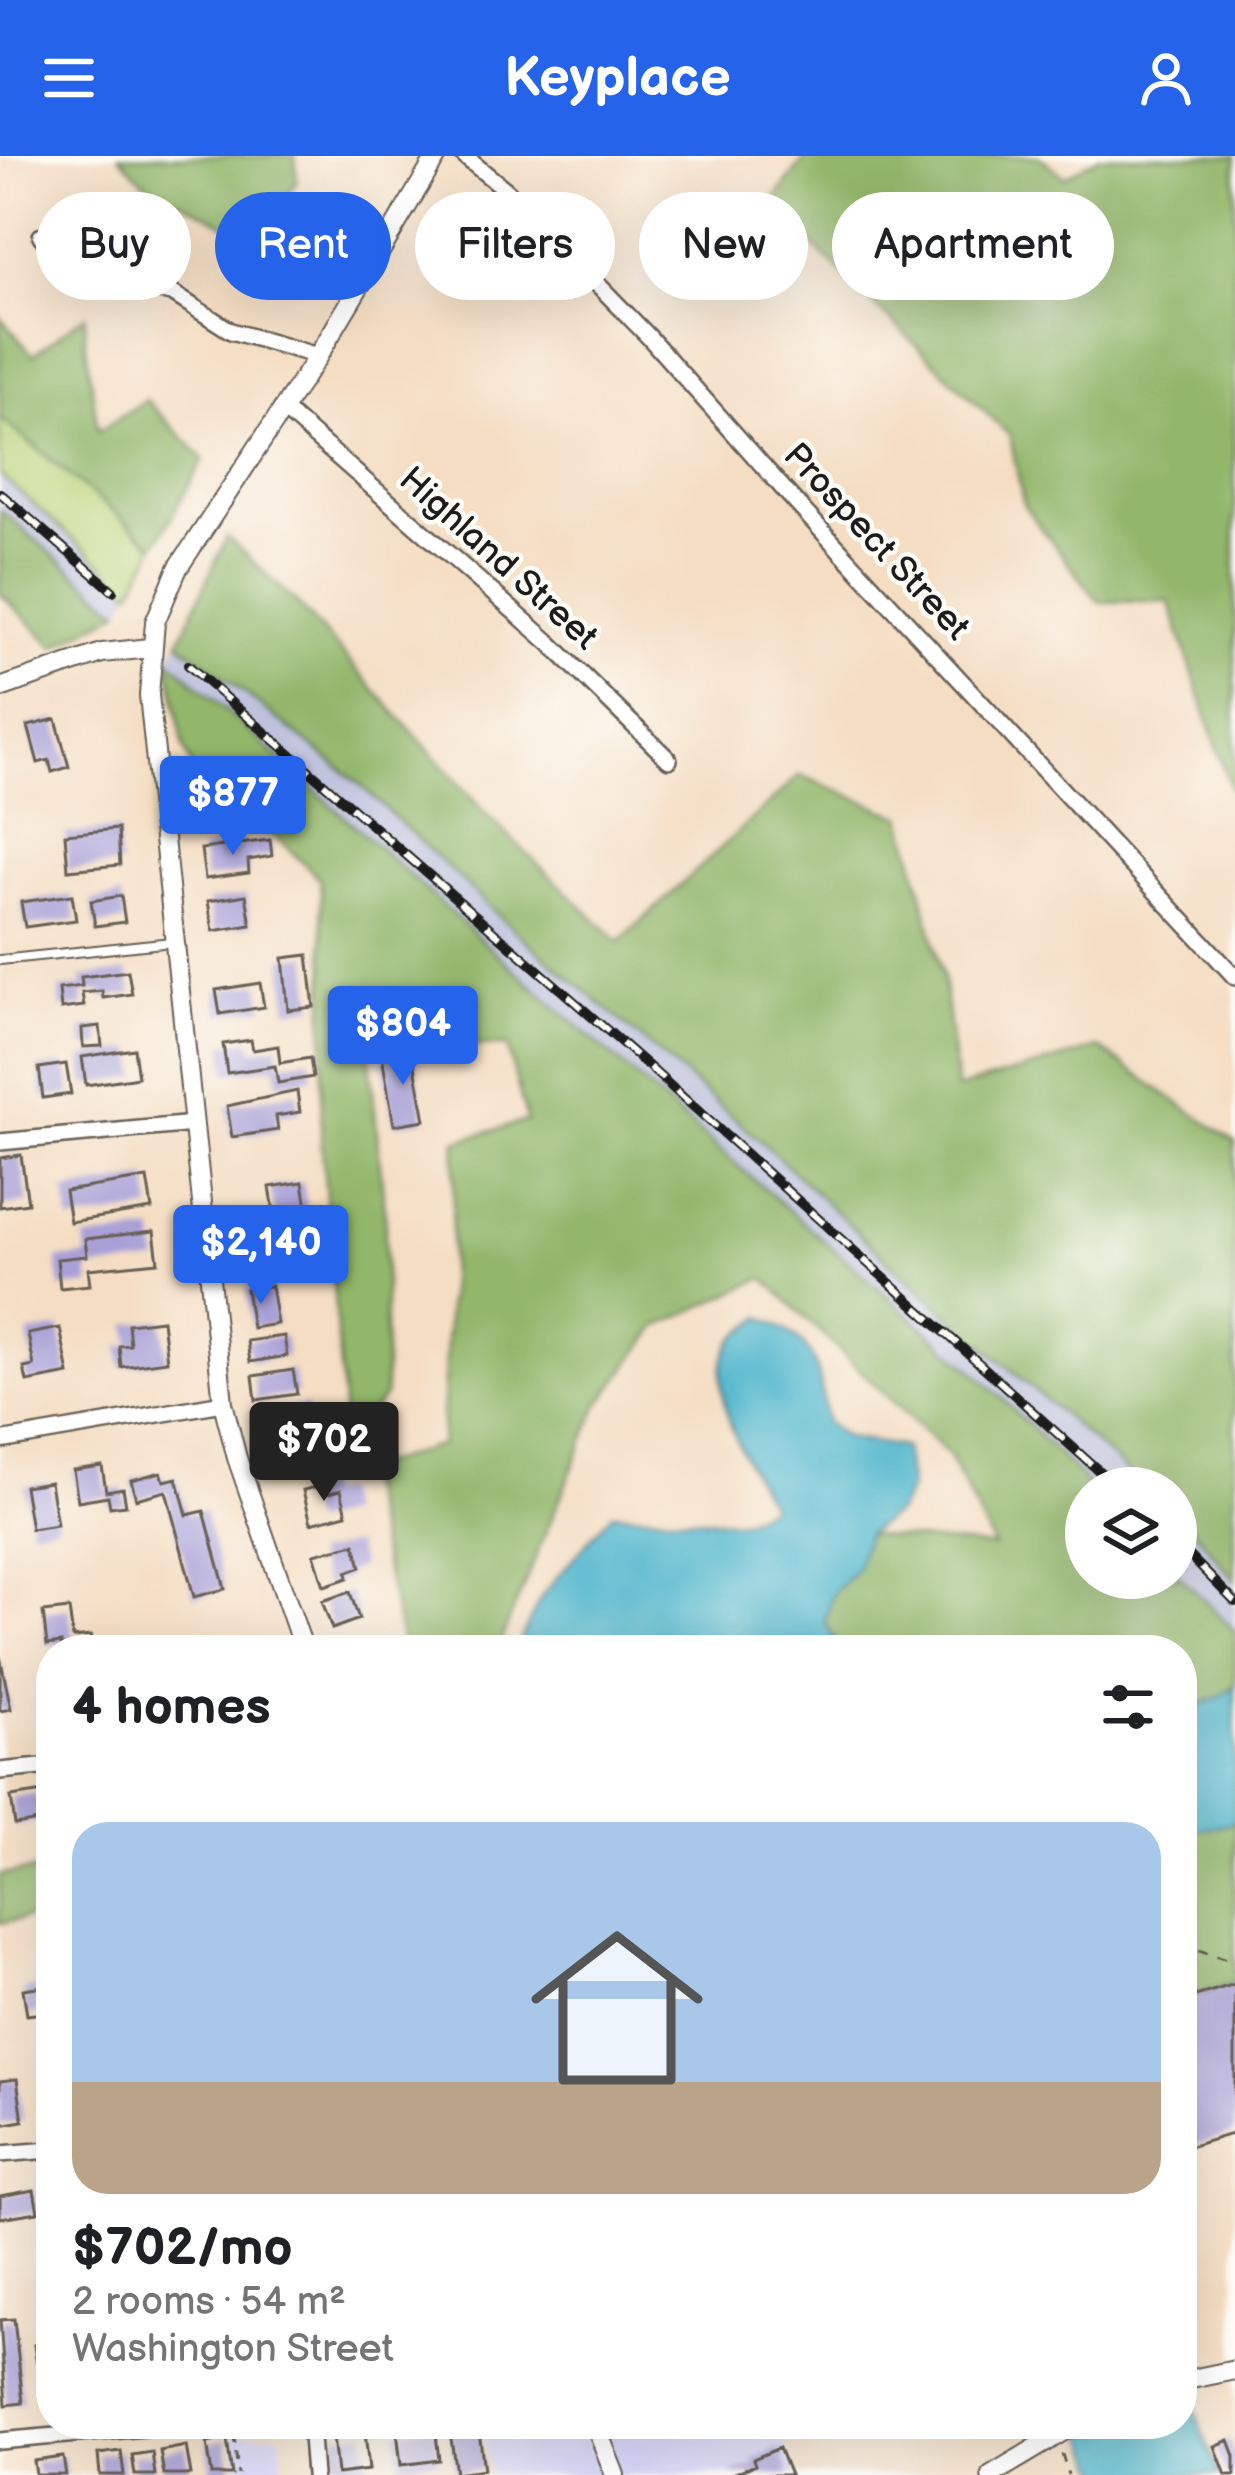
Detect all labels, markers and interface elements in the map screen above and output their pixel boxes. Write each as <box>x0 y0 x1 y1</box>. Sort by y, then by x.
icon: menu <box>36 45 102 111</box>
icon: person <box>1133 45 1199 111</box>
text: Keyplace <box>504 46 731 111</box>
chip: Buy <box>36 192 191 300</box>
chip: Rent <box>215 192 391 300</box>
chip: Filters <box>415 192 615 300</box>
chip: New <box>639 192 808 300</box>
chip: Apartment <box>832 192 1114 300</box>
street label: Prospect Street <box>774 435 978 649</box>
street label: Highland Street <box>390 459 606 659</box>
pin: $877 <box>162 756 304 858</box>
text: $877 <box>187 771 279 818</box>
pin: $804 <box>332 986 474 1088</box>
text: $804 <box>355 1001 451 1048</box>
pin: $2,140 <box>163 1205 359 1307</box>
text: $2,140 <box>200 1220 322 1267</box>
pin: $702 <box>253 1402 395 1504</box>
text: $702 <box>277 1417 371 1464</box>
map controls <box>1065 1467 1197 1599</box>
button: layers <box>1065 1467 1197 1599</box>
icon: filters <box>1095 1674 1161 1740</box>
text: 4 homes <box>72 1677 271 1738</box>
icon: home <box>509 1900 725 2116</box>
text: $702/mo <box>72 2218 293 2279</box>
text: 2 rooms · 54 m² <box>72 2279 346 2326</box>
text: Washington Street <box>72 2326 394 2373</box>

